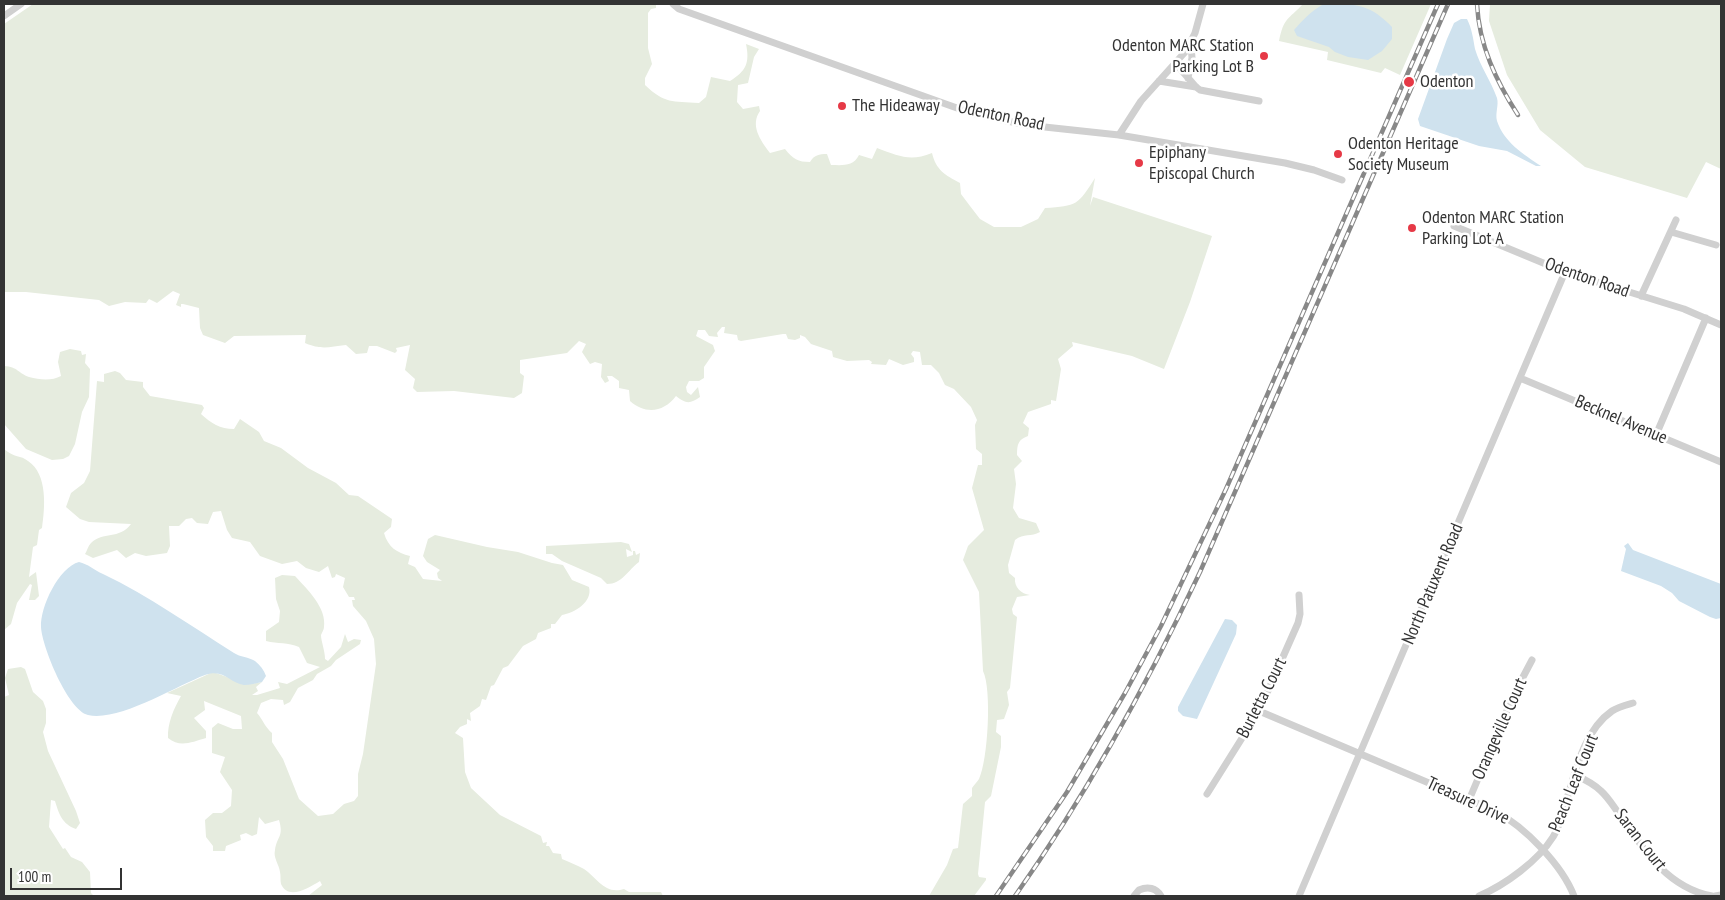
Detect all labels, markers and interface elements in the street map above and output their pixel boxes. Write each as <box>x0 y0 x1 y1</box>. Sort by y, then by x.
place label: Odenton MARC Station Parking Lot B <box>1112 35 1254 78</box>
marker: Odenton MARC Station Parking Lot B <box>1258 50 1270 62</box>
place label: Odenton <box>1420 71 1473 93</box>
marker: Odenton <box>1402 75 1416 89</box>
place label: The Hideaway <box>852 95 940 117</box>
street label: Odenton Road <box>956 96 1046 136</box>
marker: The Hideaway <box>836 100 848 112</box>
place label: Odenton Heritage Society Museum <box>1348 133 1459 176</box>
place label: Epiphany Episcopal Church <box>1149 142 1255 184</box>
marker: Odenton Heritage Society Museum <box>1332 148 1344 160</box>
marker: Epiphany Episcopal Church <box>1133 157 1145 169</box>
place label: Odenton MARC Station Parking Lot A <box>1422 207 1564 250</box>
marker: Odenton MARC Station Parking Lot A <box>1406 222 1418 234</box>
street label: Odenton Road <box>1542 253 1632 303</box>
street label: Becknel Avenue <box>1572 391 1670 449</box>
street label: North Patuxent Road <box>1398 520 1468 648</box>
street label: Burletta Court <box>1233 654 1291 742</box>
street label: Orangeville Court <box>1468 675 1532 783</box>
street label: Peach Leaf Court <box>1545 731 1603 835</box>
street label: Treasure Drive <box>1423 772 1513 830</box>
street label: Saran Court <box>1609 805 1671 875</box>
scale bar <box>12 858 125 890</box>
text: 100 m <box>18 867 51 886</box>

